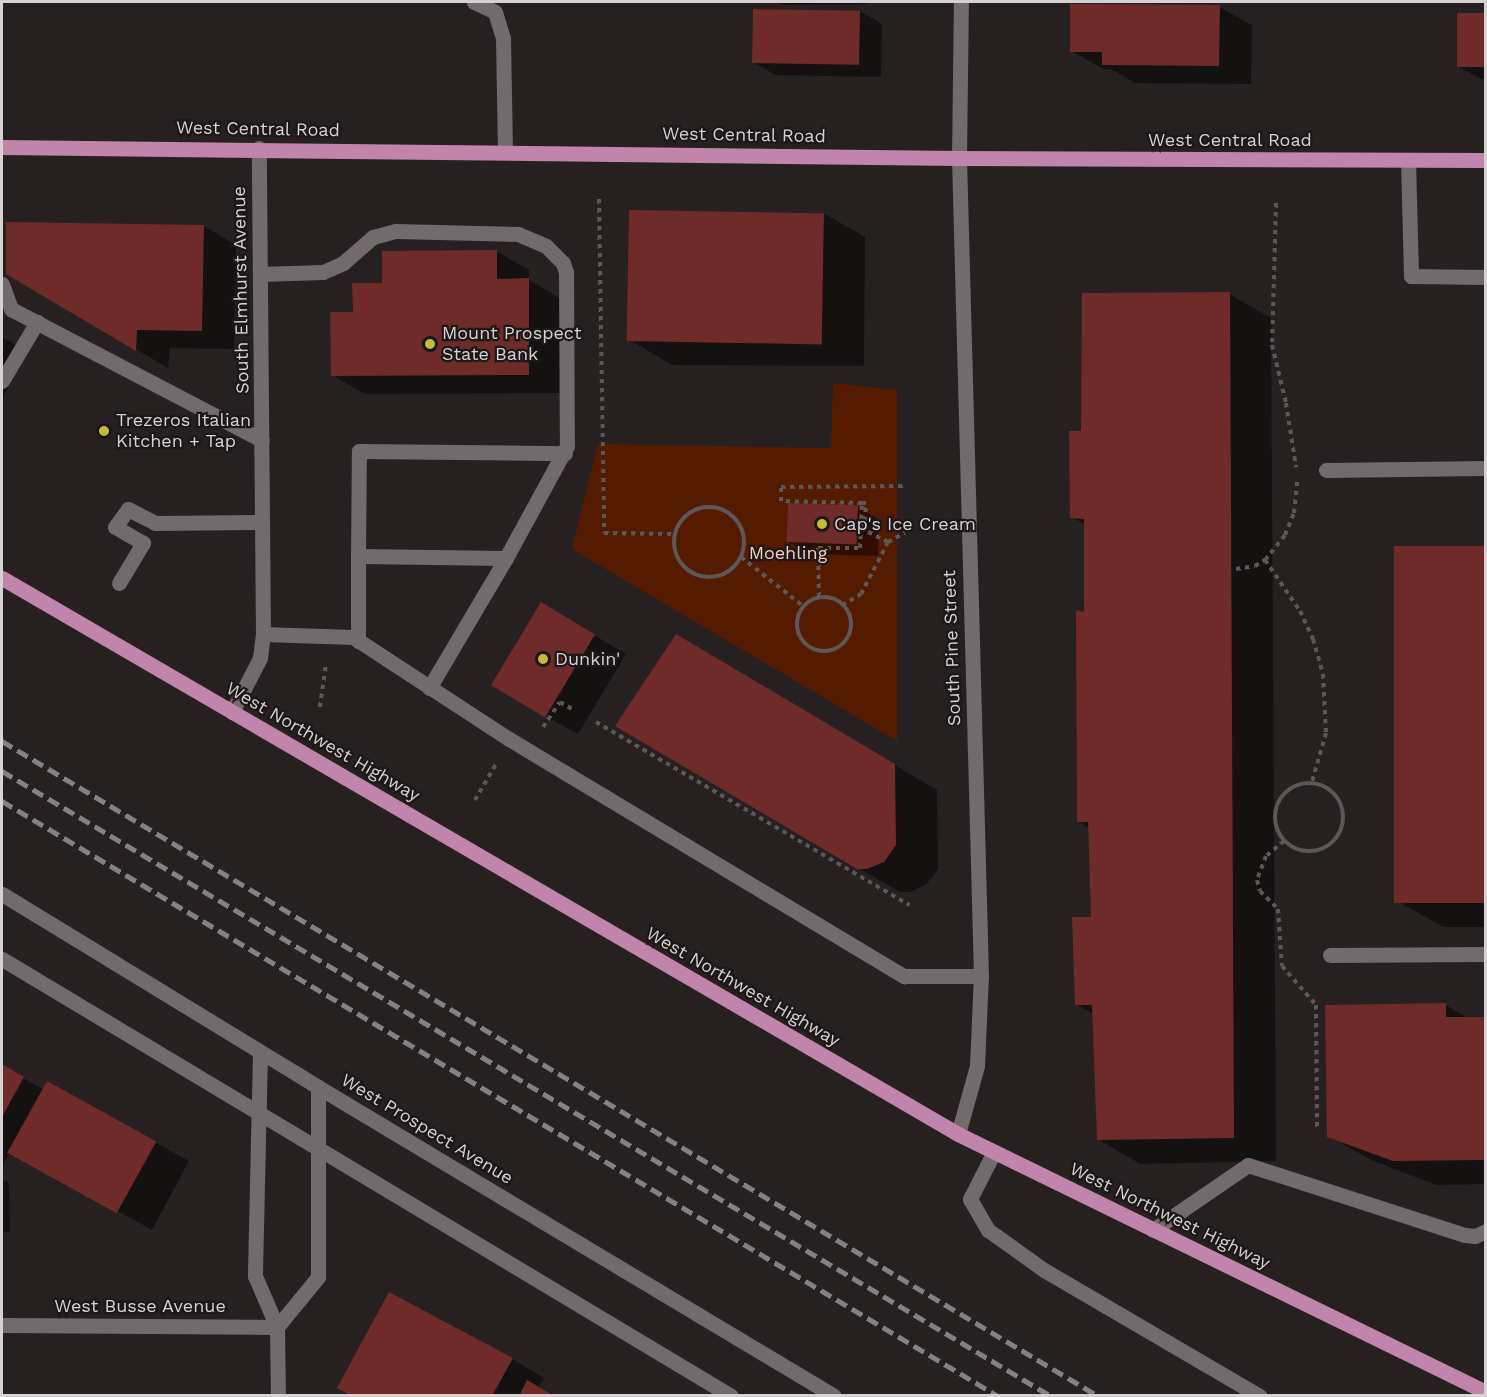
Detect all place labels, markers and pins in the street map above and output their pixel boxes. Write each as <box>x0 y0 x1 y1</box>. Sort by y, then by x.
place label: Mount Prospect State Bank <box>442 323 581 366</box>
marker: Mount Prospect State Bank <box>423 337 437 351</box>
place label: Trezeros Italian Kitchen + Tap <box>116 410 251 452</box>
marker: Trezeros Italian Kitchen + Tap <box>97 424 111 438</box>
place label: Cap's Ice Cream <box>834 513 976 535</box>
marker: Cap's Ice Cream <box>815 517 829 531</box>
place label: Dunkin' <box>555 648 620 670</box>
marker: Dunkin' <box>536 652 550 666</box>

